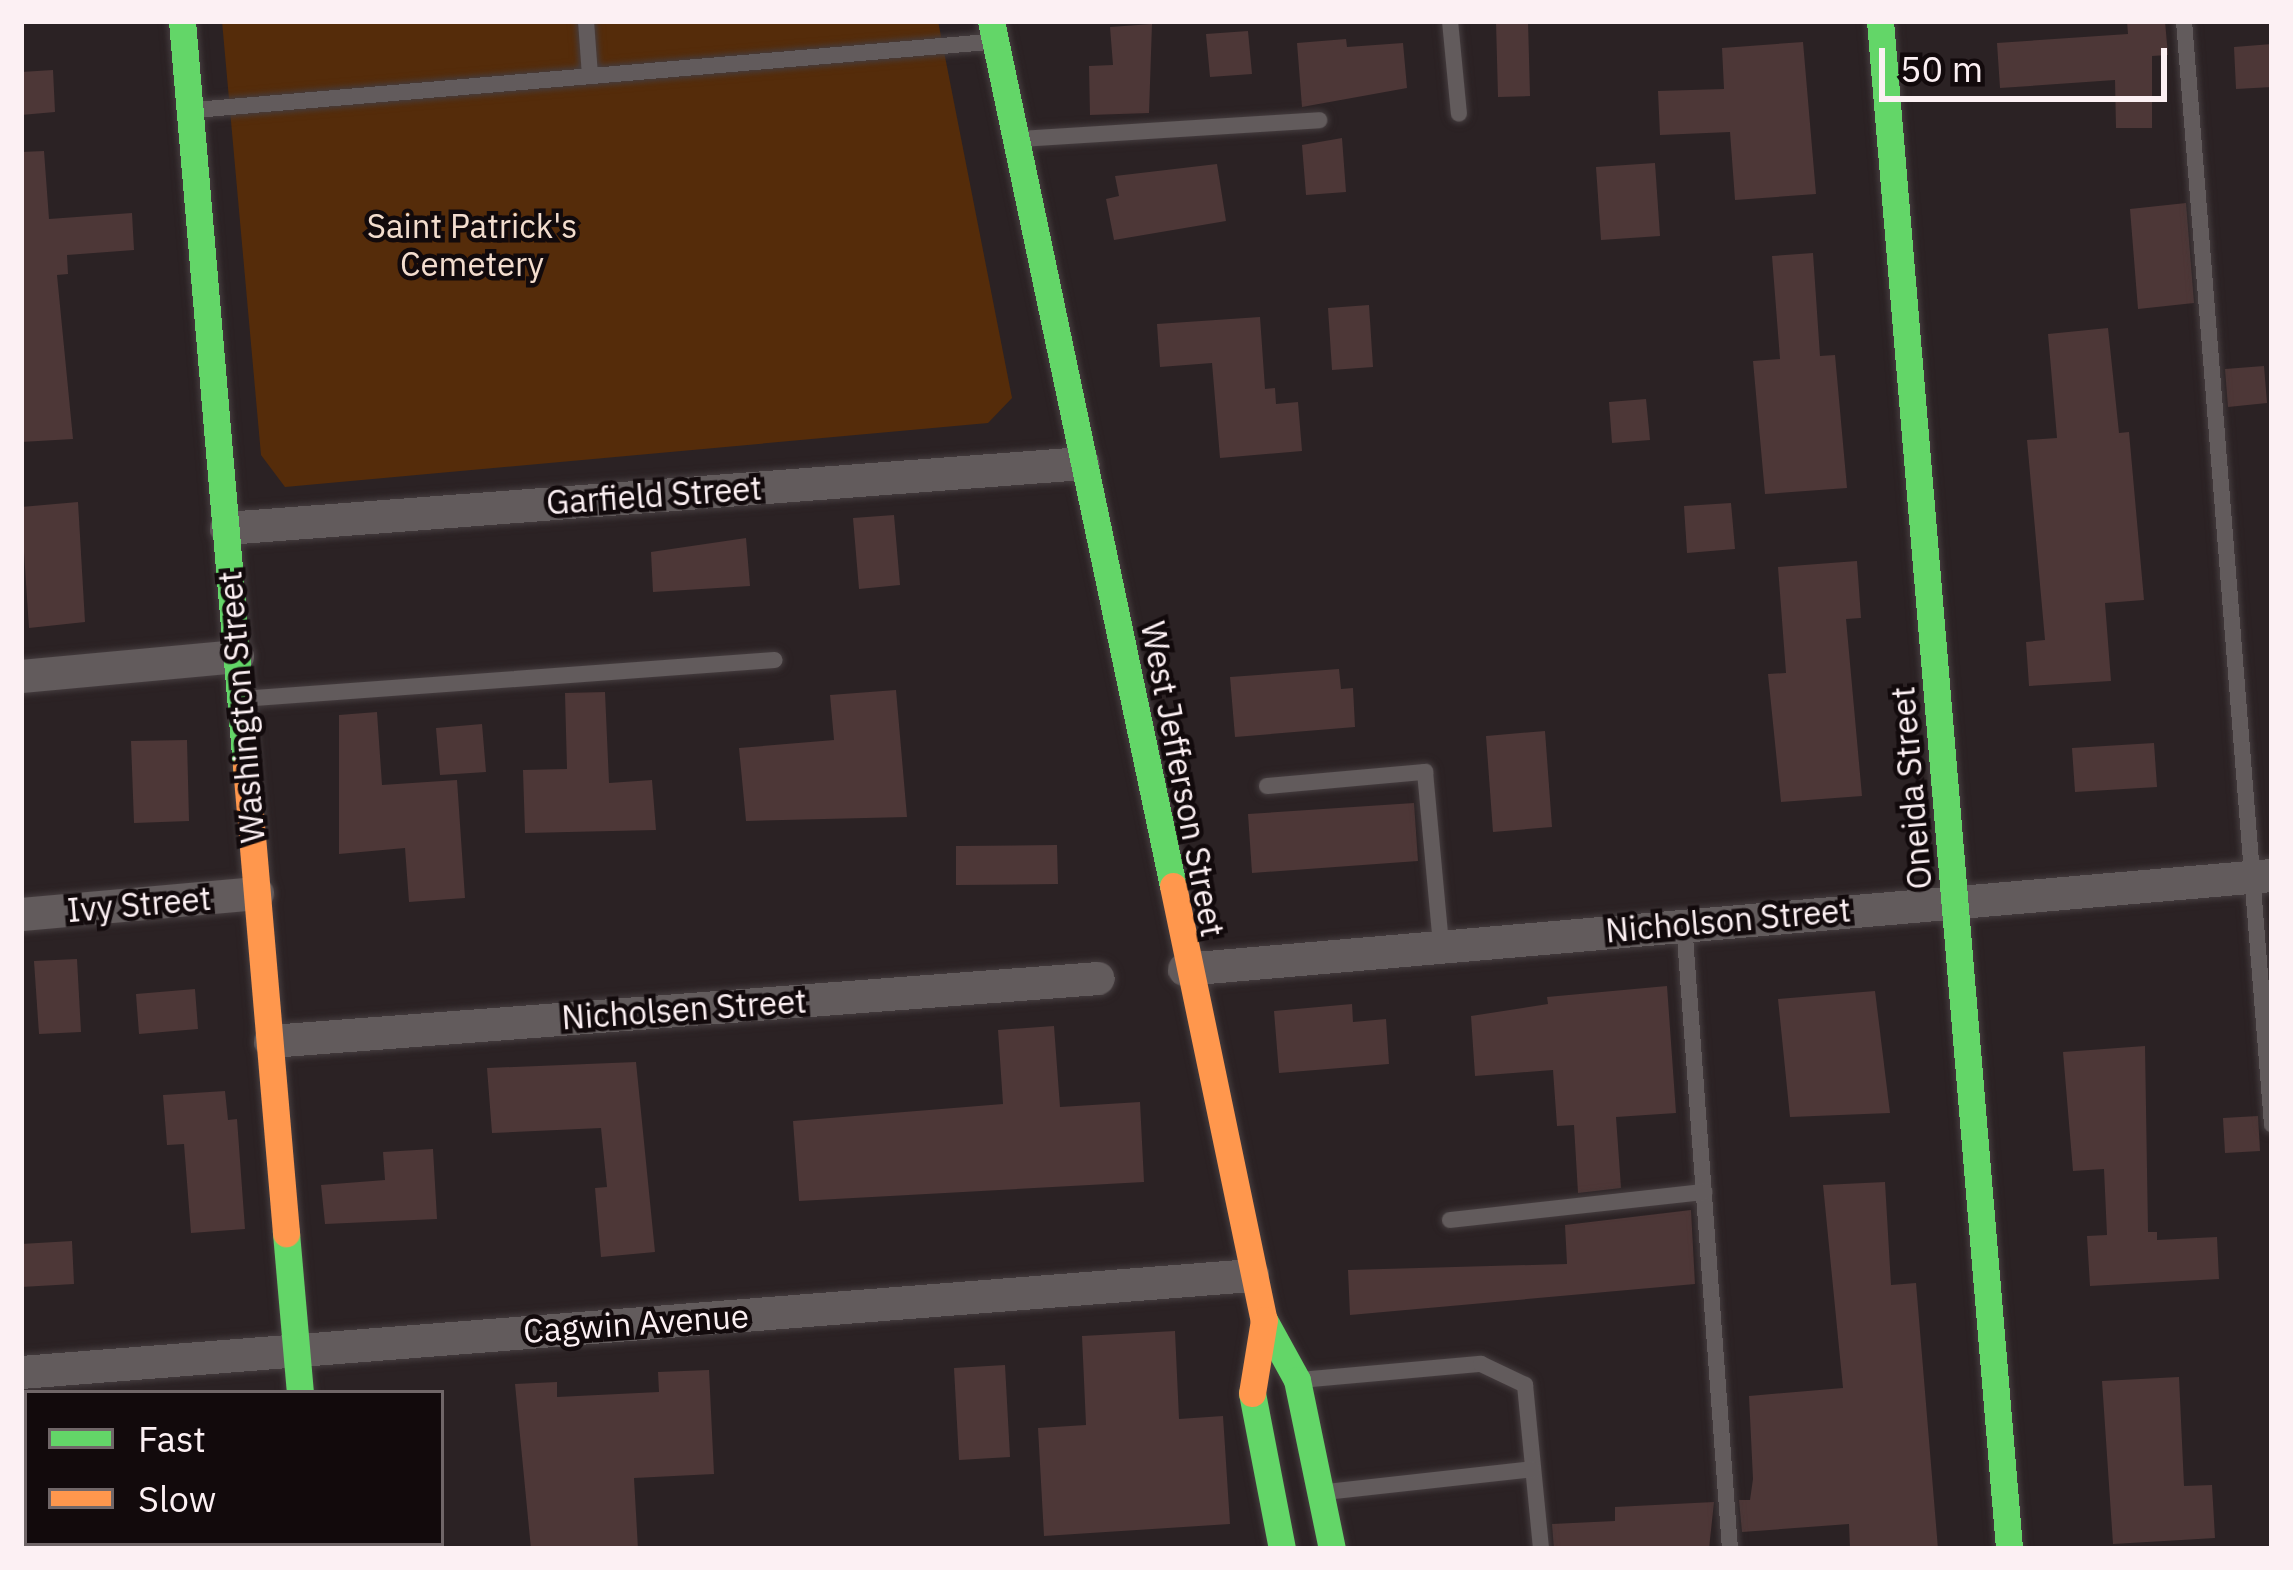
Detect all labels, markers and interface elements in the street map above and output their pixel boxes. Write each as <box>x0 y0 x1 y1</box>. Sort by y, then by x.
scale bar <box>1885 24 2173 98</box>
text: 50 m <box>1900 45 1983 92</box>
park label: Saint Patrick's Cemetery <box>367 206 577 284</box>
street label: Garfield Street <box>545 468 763 522</box>
street label: Washington Street <box>209 569 273 845</box>
street label: West Jefferson Street <box>1133 618 1233 940</box>
street label: Oneida Street <box>1882 685 1940 891</box>
street label: Ivy Street <box>65 878 213 930</box>
street label: Nicholson Street <box>1604 890 1852 950</box>
street label: Nicholsen Street <box>560 981 808 1037</box>
street label: Cagwin Avenue <box>522 1295 750 1351</box>
legend <box>24 1390 444 1546</box>
text: Fast <box>138 1415 206 1462</box>
text: Slow <box>138 1475 216 1522</box>

